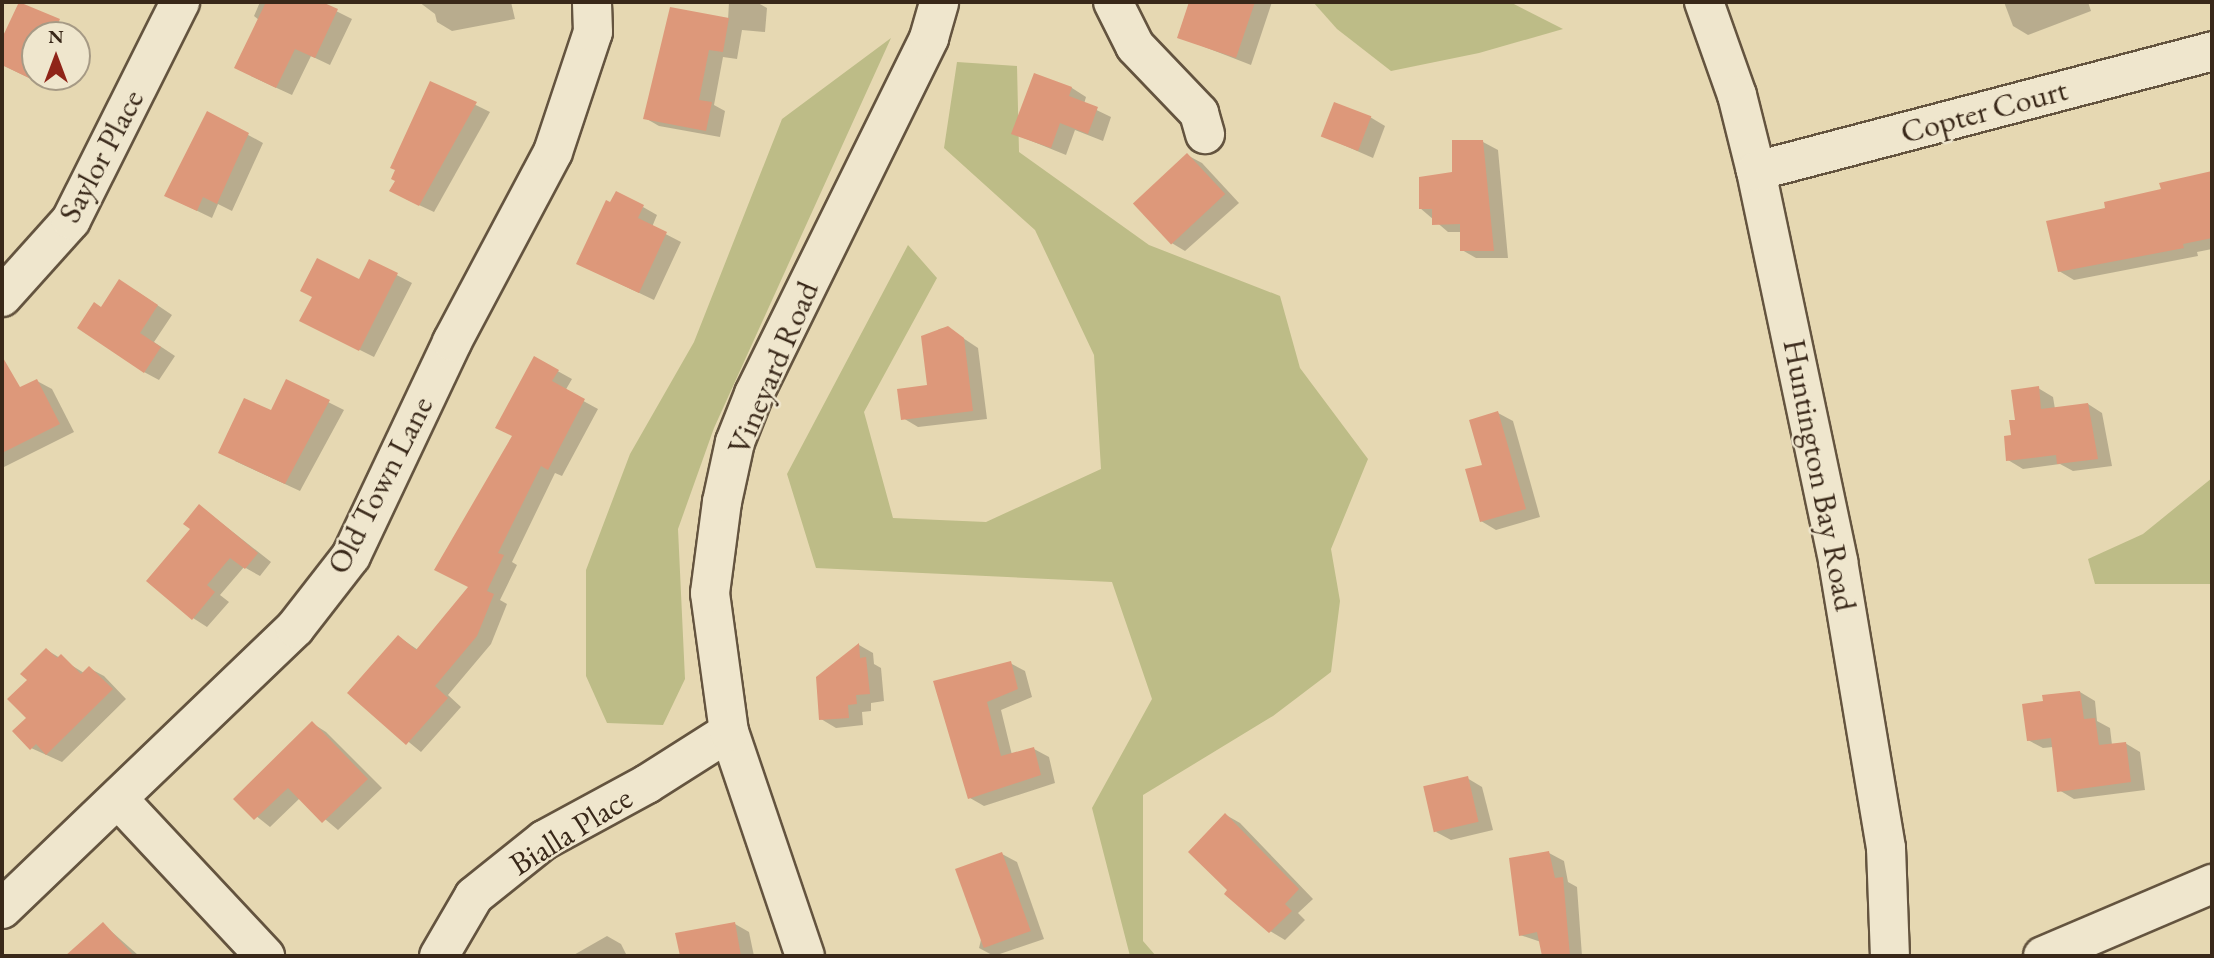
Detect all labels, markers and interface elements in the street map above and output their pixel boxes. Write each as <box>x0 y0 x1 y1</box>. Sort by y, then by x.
north arrow <box>21 21 91 91</box>
text: N <box>48 24 64 49</box>
street label: Copter Court <box>1896 70 2072 152</box>
street label: Saylor Place <box>50 83 152 229</box>
street label: Vineyard Road <box>719 276 827 460</box>
street label: Huntington Bay Road <box>1775 336 1865 614</box>
street label: Old Town Lane <box>319 390 441 580</box>
street label: Bialla Place <box>503 778 639 884</box>

